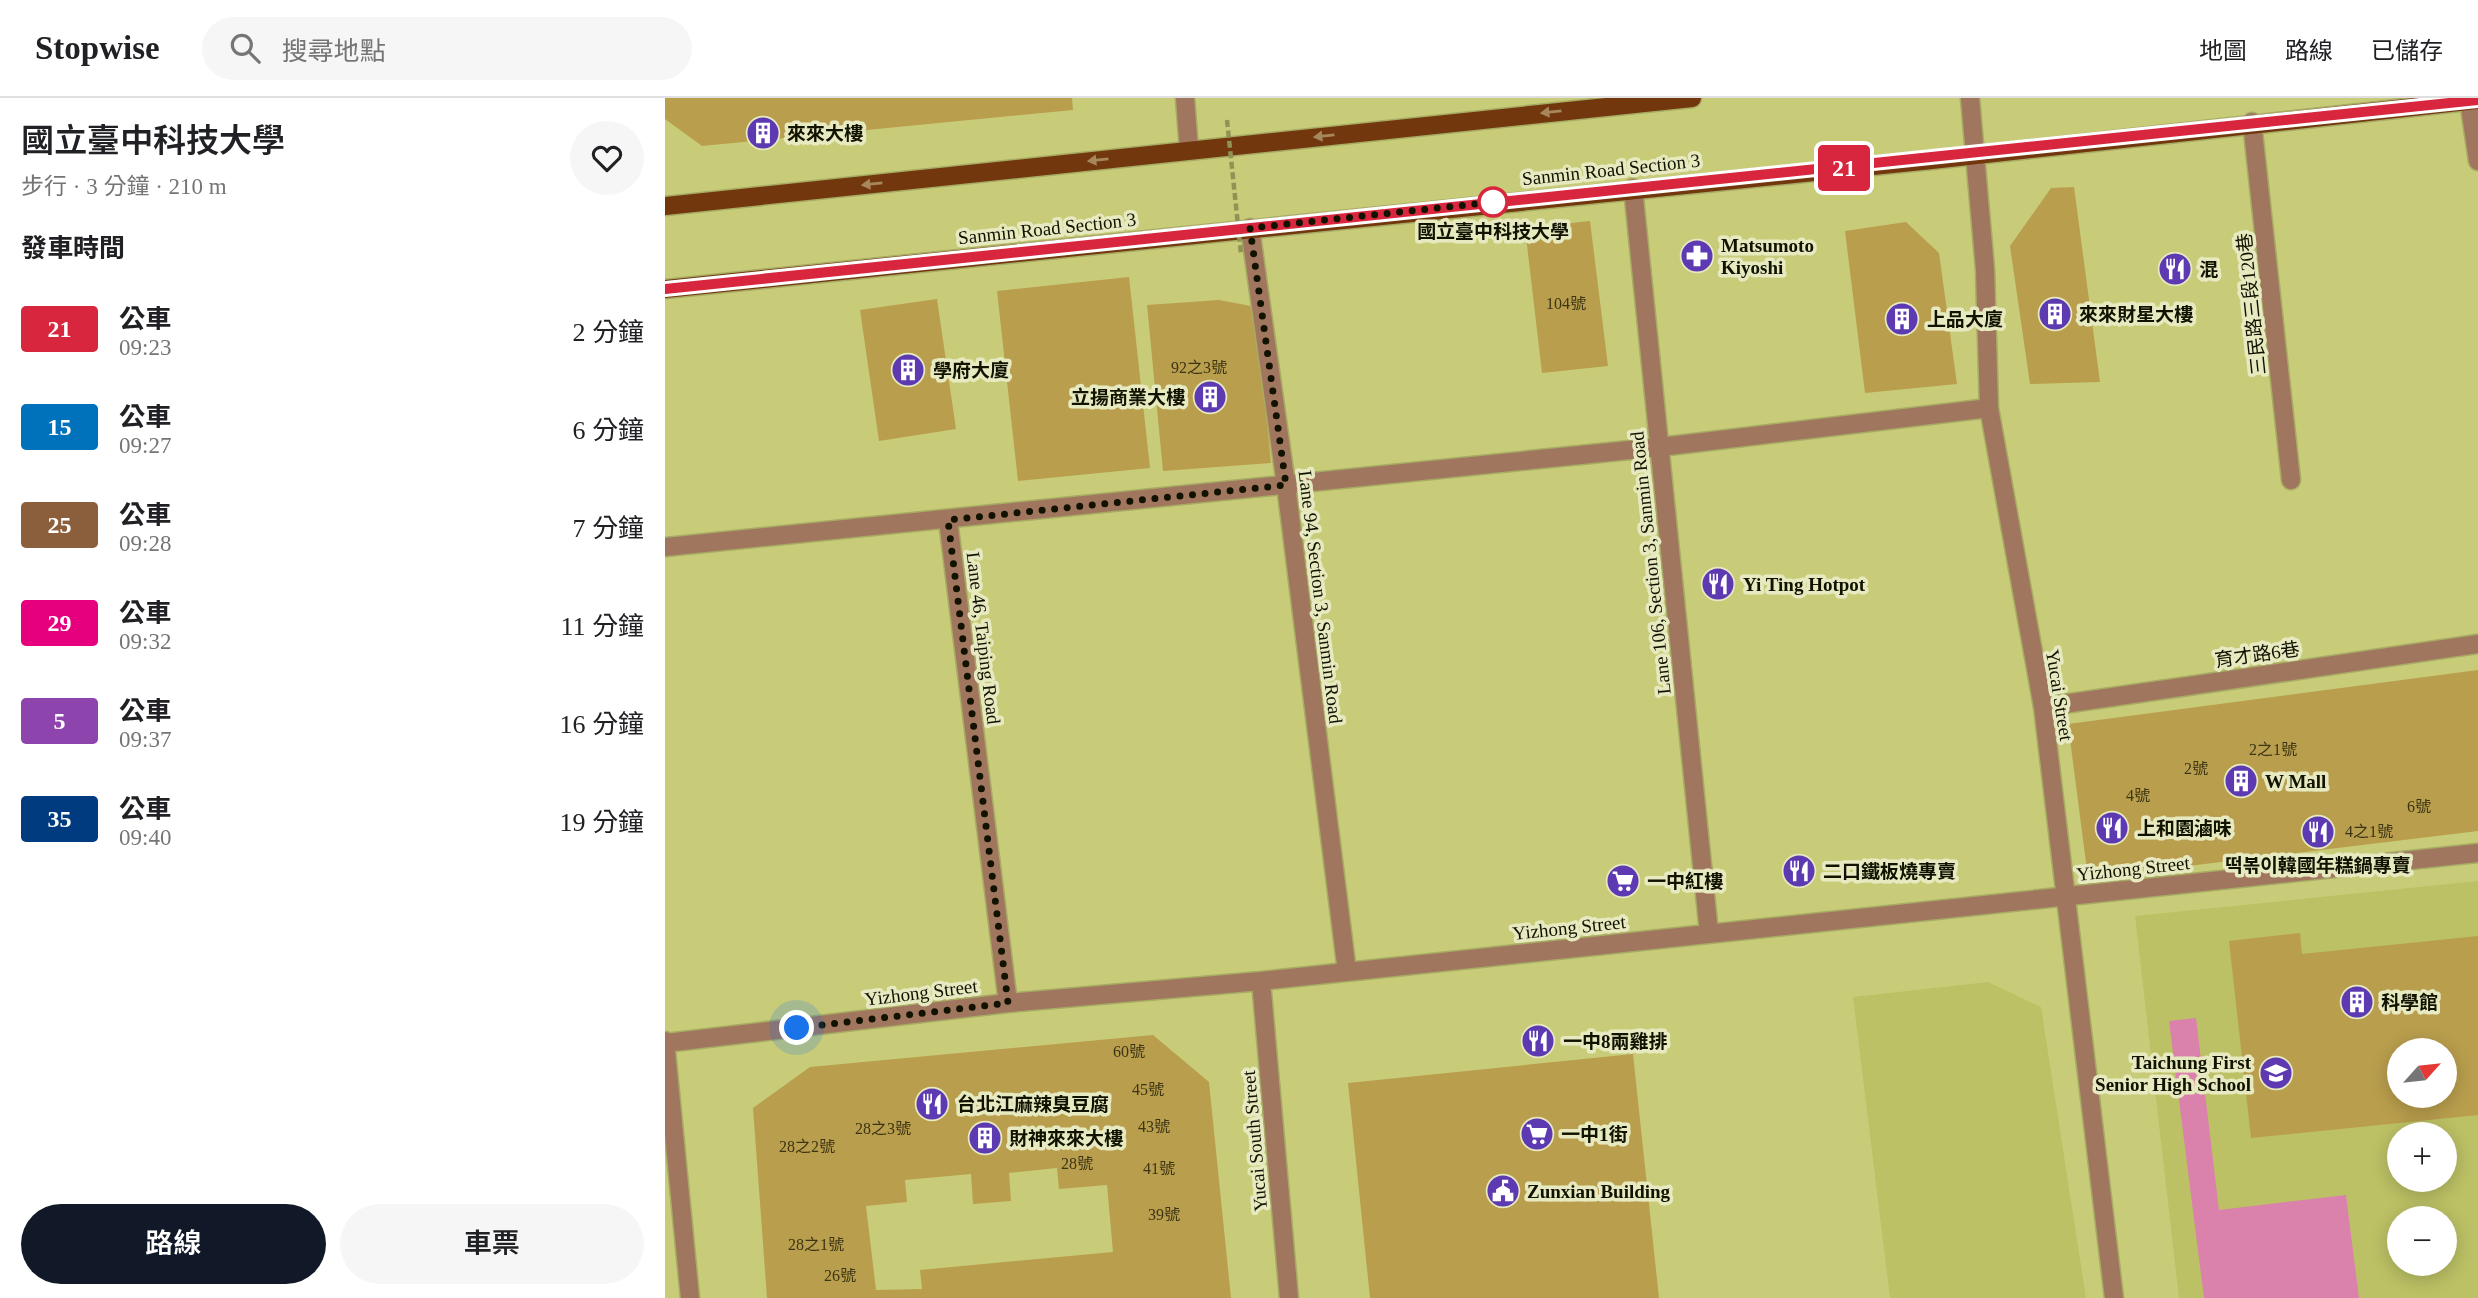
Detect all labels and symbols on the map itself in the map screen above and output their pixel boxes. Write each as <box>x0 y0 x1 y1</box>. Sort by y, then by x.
one-way arrow <box>1539 107 1561 118</box>
building icon: 來來大樓 <box>744 114 782 152</box>
place label: 來來大樓 <box>787 123 863 144</box>
one-way arrow <box>1313 130 1335 141</box>
line badge: 21 <box>1813 145 1875 191</box>
street label: Sanmin Road Section 3 <box>1521 150 1701 189</box>
one-way arrow <box>1087 155 1109 166</box>
one-way arrow <box>861 179 883 190</box>
marker: 國立臺中科技大學 <box>1478 187 1508 217</box>
street label: Sanmin Road Section 3 <box>957 209 1137 248</box>
place label: 國立臺中科技大學 <box>1417 221 1569 242</box>
street label: 三民路三段120巷 <box>2234 232 2269 376</box>
place label: Matsumoto Kiyoshi <box>1721 235 1814 278</box>
pharmacy icon: Matsumoto Kiyoshi <box>1678 237 1716 275</box>
restaurant icon: 混 <box>2156 250 2194 288</box>
place label: 混 <box>2199 259 2218 280</box>
house number: 104號 <box>1546 295 1586 312</box>
building icon: 來來財星大樓 <box>2036 295 2074 333</box>
building icon: 上品大廈 <box>1883 300 1921 338</box>
place label: 來來財星大樓 <box>2079 304 2193 325</box>
place label: 上品大廈 <box>1927 309 2003 330</box>
building icon: 學府大廈 <box>889 351 927 389</box>
house number: 92之3號 <box>1171 359 1227 376</box>
place label: 學府大廈 <box>933 360 1009 381</box>
building icon: 立揚商業大樓 <box>1191 378 1229 416</box>
place label: 立揚商業大樓 <box>1071 387 1185 408</box>
street label: Lane 106, Section 3, Sanmin Road <box>1626 430 1675 696</box>
street label: Lane 94, Section 3, Sanmin Road <box>1295 469 1347 725</box>
street label: Lane 46, Taiping Road <box>963 551 1005 726</box>
restaurant icon: Yi Ting Hotpot <box>1699 565 1737 603</box>
place label: Yi Ting Hotpot <box>1743 574 1866 595</box>
street label: 育才路6巷 <box>2213 638 2301 671</box>
street label: Yucai Street <box>2042 648 2077 743</box>
house number: 2之1號 <box>2249 741 2297 758</box>
house number: 2號 <box>2184 760 2208 777</box>
building icon: W Mall <box>2222 762 2260 800</box>
place label: W Mall <box>2265 771 2326 792</box>
house number: 4號 <box>2126 787 2150 804</box>
house number: 6號 <box>2407 798 2431 815</box>
restaurant icon: 上和園滷味 <box>2093 809 2131 847</box>
restaurant icon: 떡볶이韓國年糕鍋專賣 <box>2299 813 2337 851</box>
place label: 上和園滷味 <box>2137 818 2232 839</box>
house number: 4之1號 <box>2345 823 2393 840</box>
restaurant icon: 二口鐵板燒專賣 <box>1780 852 1818 890</box>
street label: Yizhong Street <box>2076 852 2191 885</box>
place label: 떡볶이韓國年糕鍋專賣 <box>2225 855 2411 876</box>
place label: 二口鐵板燒專賣 <box>1823 861 1956 882</box>
supermarket icon: 一中紅樓 <box>1604 862 1642 900</box>
place label: 一中紅樓 <box>1647 871 1723 892</box>
street label: Yizhong Street <box>1512 911 1627 944</box>
street label: Yizhong Street <box>863 975 979 1010</box>
building icon: 科學館 <box>2338 983 2376 1021</box>
place label: 科學館 <box>2381 992 2438 1013</box>
your location <box>779 1010 814 1045</box>
restaurant icon: 一中8兩雞排 <box>1519 1022 1557 1060</box>
place label: 一中8兩雞排 <box>1563 1031 1668 1052</box>
north arrow <box>2387 1038 2457 1108</box>
house number: 60號 <box>1113 1043 1145 1060</box>
place label: Taichung First Senior High School <box>2095 1052 2252 1095</box>
school or university icon: Taichung First Senior High School <box>2257 1054 2295 1092</box>
street label: Yucai South Street <box>1238 1069 1271 1212</box>
house number: 45號 <box>1132 1081 1164 1098</box>
restaurant icon: 台北江麻辣臭豆腐 <box>913 1085 951 1123</box>
place label: 台北江麻辣臭豆腐 <box>957 1094 1109 1115</box>
supermarket icon: 一中1街 <box>1518 1115 1556 1153</box>
house number: 43號 <box>1138 1118 1170 1135</box>
building icon: 財神來來大樓 <box>966 1119 1004 1157</box>
house number: 28之3號 <box>855 1120 911 1137</box>
place label: 一中1街 <box>1561 1124 1628 1145</box>
place label: 財神來來大樓 <box>1009 1128 1123 1149</box>
house number: 28之2號 <box>779 1138 835 1155</box>
house number: 28號 <box>1061 1155 1093 1172</box>
house number: 41號 <box>1143 1160 1175 1177</box>
public building icon: Zunxian Building <box>1484 1172 1522 1210</box>
place label: Zunxian Building <box>1527 1181 1671 1202</box>
house number: 39號 <box>1148 1206 1180 1223</box>
house number: 28之1號 <box>788 1236 844 1253</box>
house number: 26號 <box>824 1267 856 1284</box>

